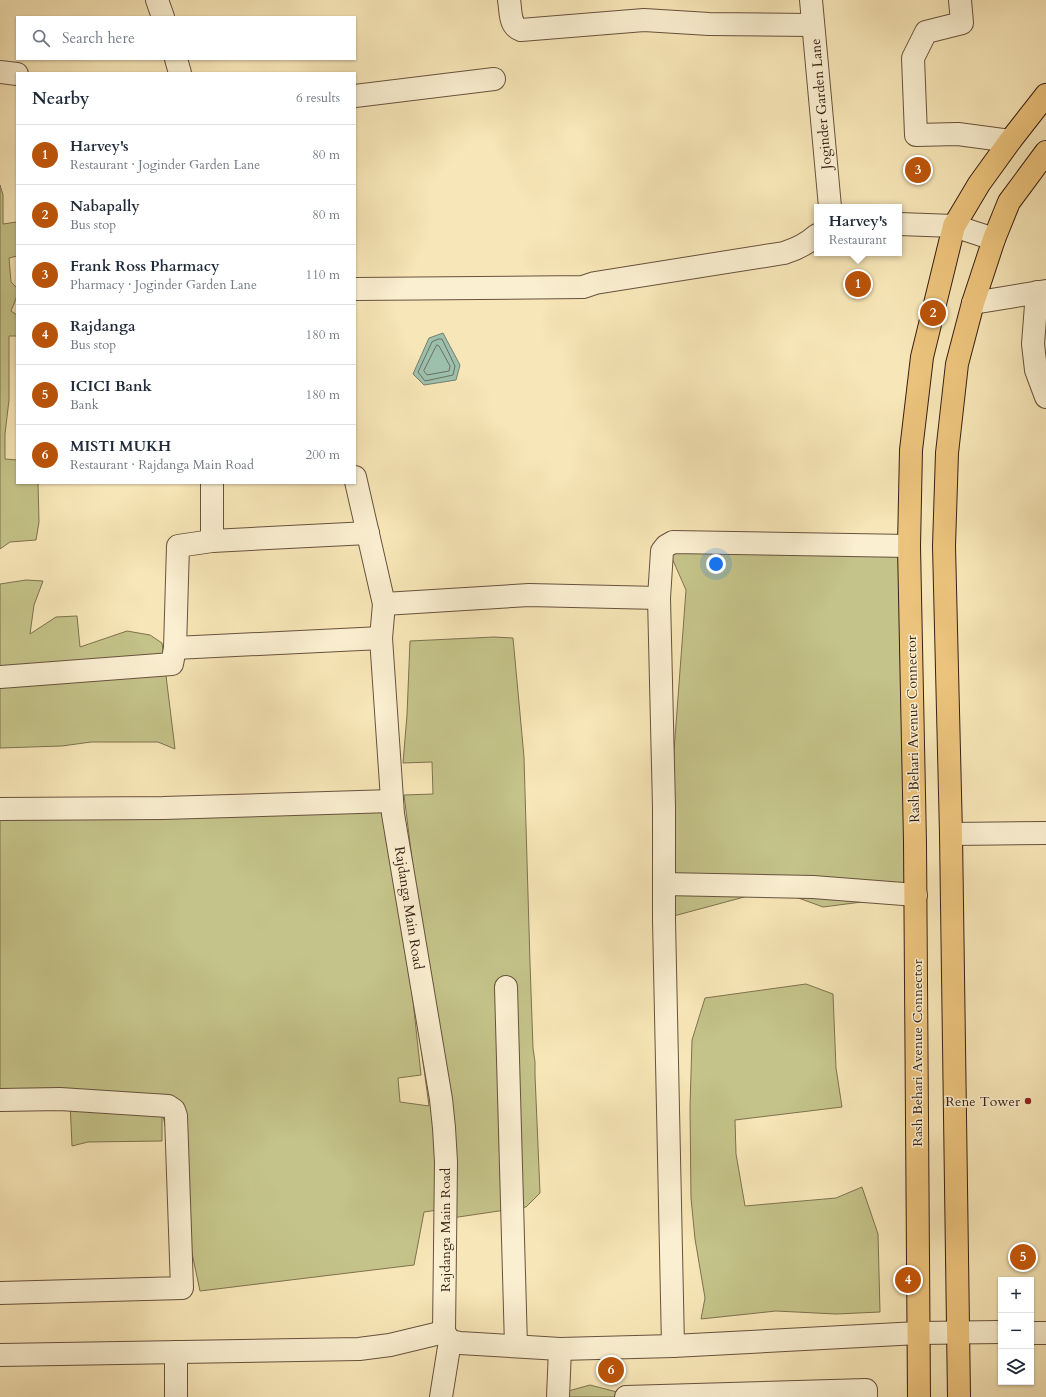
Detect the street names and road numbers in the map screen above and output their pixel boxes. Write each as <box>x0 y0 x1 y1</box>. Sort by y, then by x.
street label: Joginder Garden Lane <box>806 38 836 172</box>
street label: Rash Behari Avenue Connector <box>902 634 924 823</box>
street label: Rajdanga Main Road <box>390 845 428 971</box>
street label: Rash Behari Avenue Connector <box>908 958 927 1147</box>
street label: Rajdanga Main Road <box>436 1167 455 1292</box>

